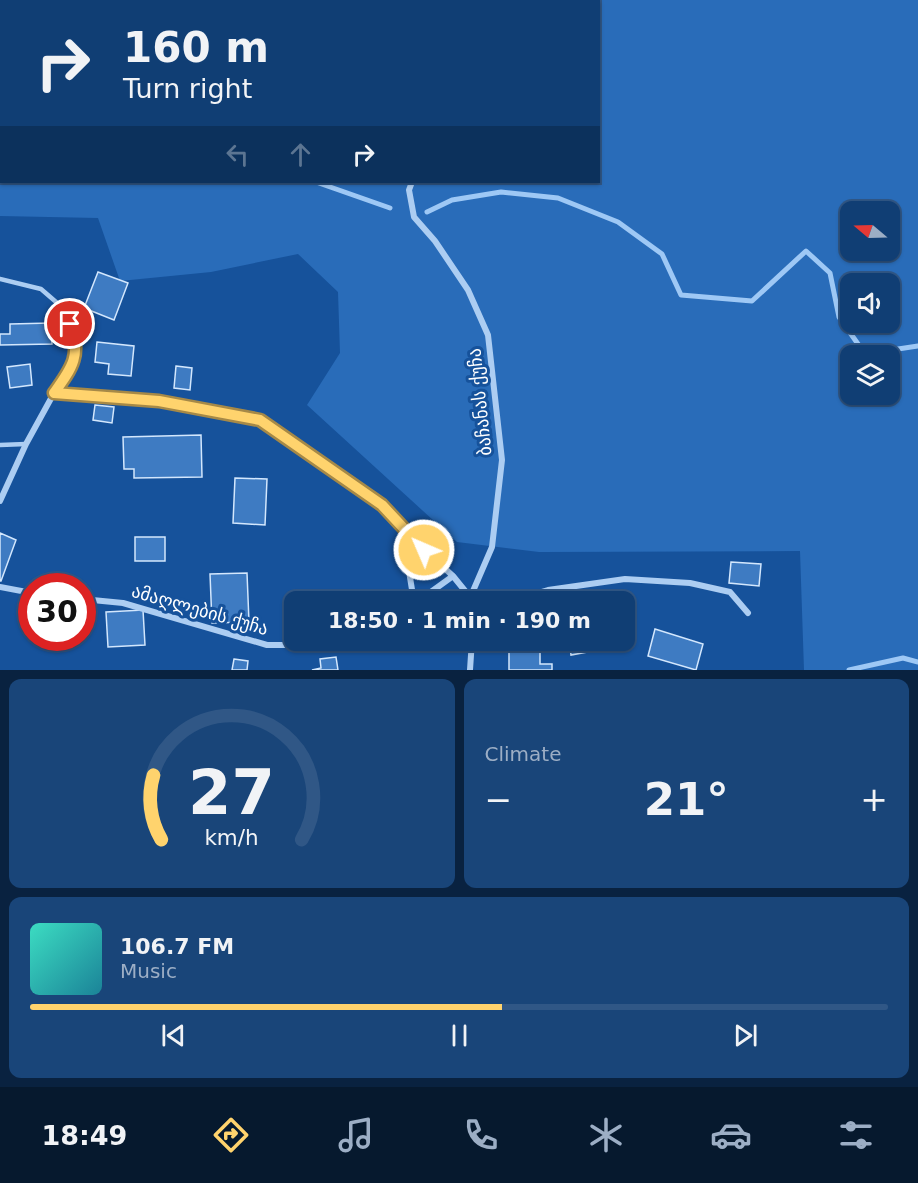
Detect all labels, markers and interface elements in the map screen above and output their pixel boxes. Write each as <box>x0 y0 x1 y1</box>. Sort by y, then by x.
text: 160 m <box>123 23 269 72</box>
icon: right <box>24 24 102 102</box>
text: Turn right <box>123 73 252 104</box>
icon: left <box>221 138 254 171</box>
icon: ahead <box>284 138 317 171</box>
icon: right <box>347 138 380 171</box>
north arrow <box>840 201 900 261</box>
map controls <box>840 201 900 405</box>
button: sound <box>840 273 900 333</box>
pin <box>44 298 95 349</box>
icon: arrive <box>53 307 86 340</box>
button: layers <box>840 345 900 405</box>
street label: ბაჩანას ქუჩა <box>463 347 496 457</box>
position arrow <box>392 518 456 582</box>
speed limit sign: 30 <box>18 573 96 651</box>
street label: ამაღლების ქუჩა <box>129 580 271 639</box>
text: 18:50 · 1 min · 190 m <box>328 608 591 633</box>
text: Climate <box>485 742 561 766</box>
text: 27 <box>188 756 275 829</box>
text: 21° <box>644 773 729 826</box>
text: − <box>485 780 512 819</box>
text: + <box>860 780 888 819</box>
text: km/h <box>205 826 259 851</box>
text: 106.7 FM <box>120 934 234 959</box>
text: Music <box>120 959 177 983</box>
icon: previous <box>157 1019 190 1052</box>
icon: pause <box>443 1019 476 1052</box>
icon: next <box>729 1019 762 1052</box>
icon: directions <box>210 1114 252 1156</box>
icon: music <box>335 1114 377 1156</box>
icon: phone <box>460 1114 502 1156</box>
icon: climate <box>585 1114 627 1156</box>
icon: car <box>710 1114 752 1156</box>
icon: filters <box>835 1114 877 1156</box>
text: 18:49 <box>41 1120 127 1151</box>

